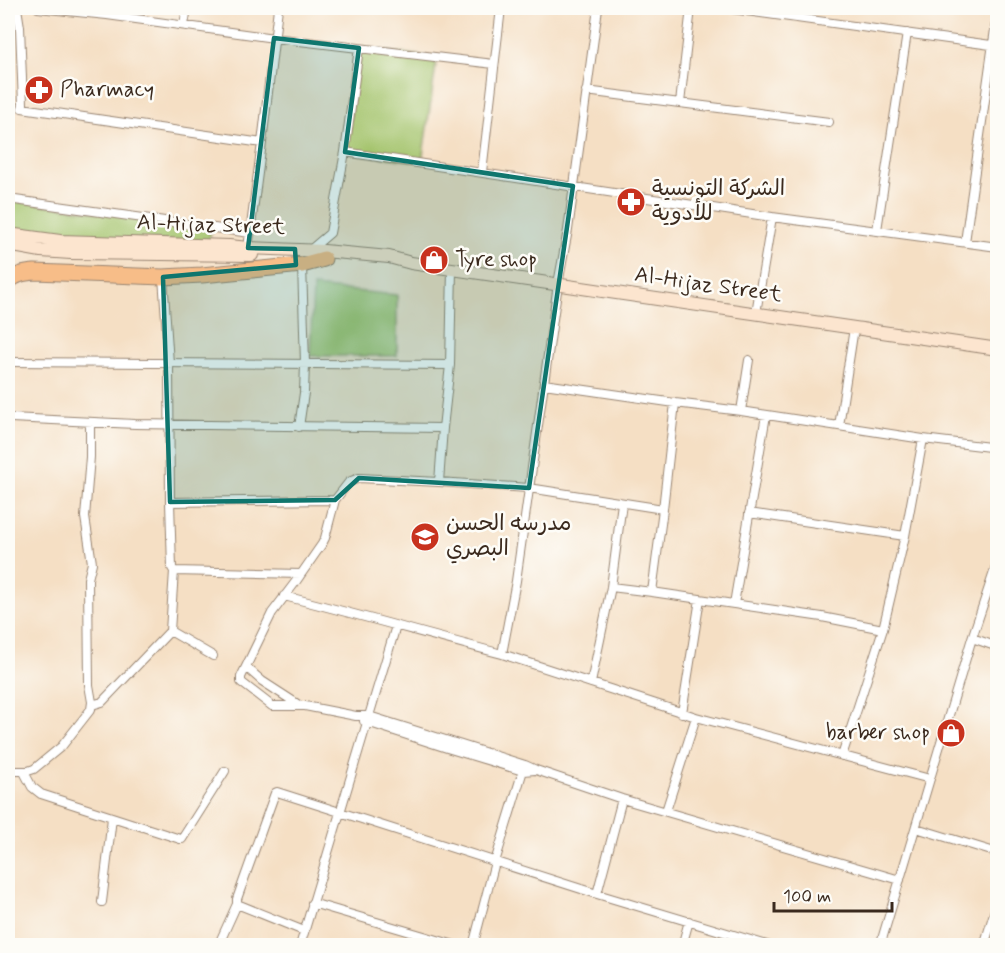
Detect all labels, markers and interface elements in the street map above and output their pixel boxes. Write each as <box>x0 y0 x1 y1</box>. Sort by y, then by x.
pharmacy icon: Pharmacy <box>23 74 55 106</box>
place label: Pharmacy <box>60 76 154 104</box>
place label: الشركة التونسية للأدوية <box>652 175 785 228</box>
pharmacy icon: الشركة التونسية للأدوية <box>615 186 647 218</box>
street label: Al-Hijaz Street <box>136 208 286 243</box>
shop icon: Tyre shop <box>418 244 450 276</box>
place label: Tyre shop <box>455 246 537 274</box>
street label: Al-Hijaz Street <box>632 261 784 310</box>
place label: مدرسه الحسن البصري <box>446 510 571 564</box>
school or university icon: مدرسه الحسن البصري <box>409 521 441 553</box>
shop icon: barber shop <box>935 717 967 749</box>
place label: barber shop <box>826 719 930 747</box>
scale bar <box>774 875 892 913</box>
text: 100 m <box>783 885 831 909</box>

